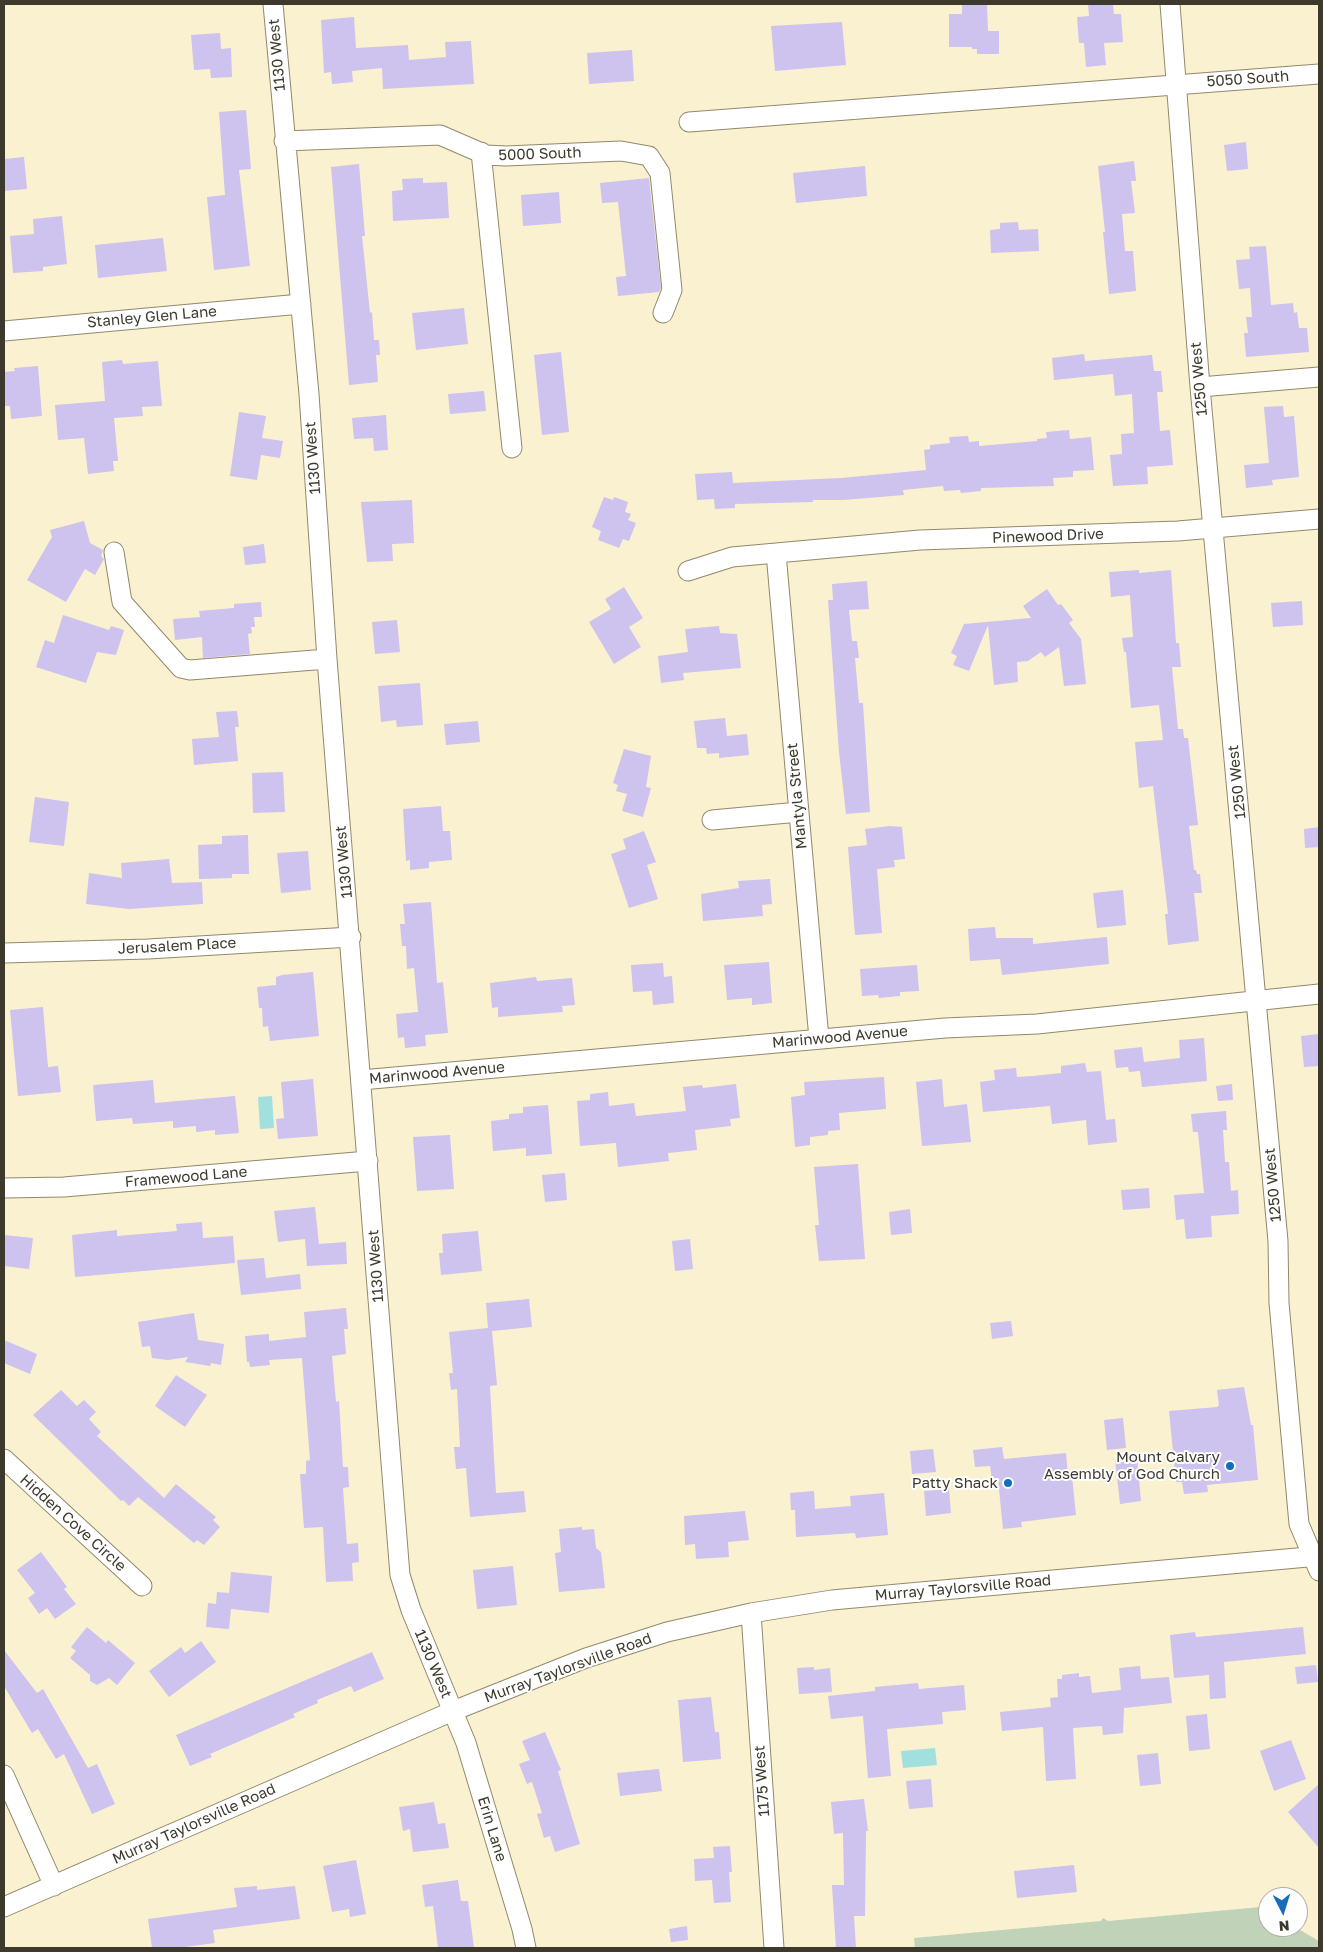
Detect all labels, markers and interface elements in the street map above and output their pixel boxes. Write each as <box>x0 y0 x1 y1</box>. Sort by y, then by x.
street label: 1130 West <box>265 18 289 92</box>
street label: 5050 South <box>1206 67 1290 91</box>
street label: 5000 South <box>498 144 582 164</box>
street label: Stanley Glen Lane <box>86 302 218 332</box>
street label: 1250 West <box>1187 341 1211 417</box>
street label: 1130 West <box>301 421 325 495</box>
street label: Pinewood Drive <box>992 525 1104 547</box>
street label: Mantyla Street <box>783 742 811 850</box>
street label: 1250 West <box>1224 744 1250 820</box>
street label: 1130 West <box>332 825 356 899</box>
street label: Jerusalem Place <box>117 934 237 958</box>
street label: Marinwood Avenue <box>771 1022 909 1052</box>
street label: Marinwood Avenue <box>368 1058 506 1088</box>
street label: 1250 West <box>1261 1147 1285 1223</box>
street label: Framewood Lane <box>124 1163 248 1191</box>
street label: 1130 West <box>364 1229 388 1303</box>
place label: Mount Calvary Assembly of God Church <box>1044 1448 1220 1483</box>
marker: Mount Calvary Assembly of God Church <box>1224 1460 1236 1472</box>
street label: Hidden Cove Circle <box>16 1471 130 1575</box>
place label: Patty Shack <box>912 1474 998 1492</box>
marker: Patty Shack <box>1002 1477 1014 1489</box>
street label: Murray Taylorsville Road <box>874 1571 1052 1605</box>
street label: 1130 West <box>410 1627 456 1701</box>
street label: Murray Taylorsville Road <box>482 1629 654 1707</box>
street label: 1175 West <box>751 1745 773 1817</box>
street label: Murray Taylorsville Road <box>110 1780 278 1868</box>
street label: Erin Lane <box>474 1794 510 1864</box>
north arrow <box>1258 1887 1308 1937</box>
text: N <box>1278 1918 1290 1935</box>

